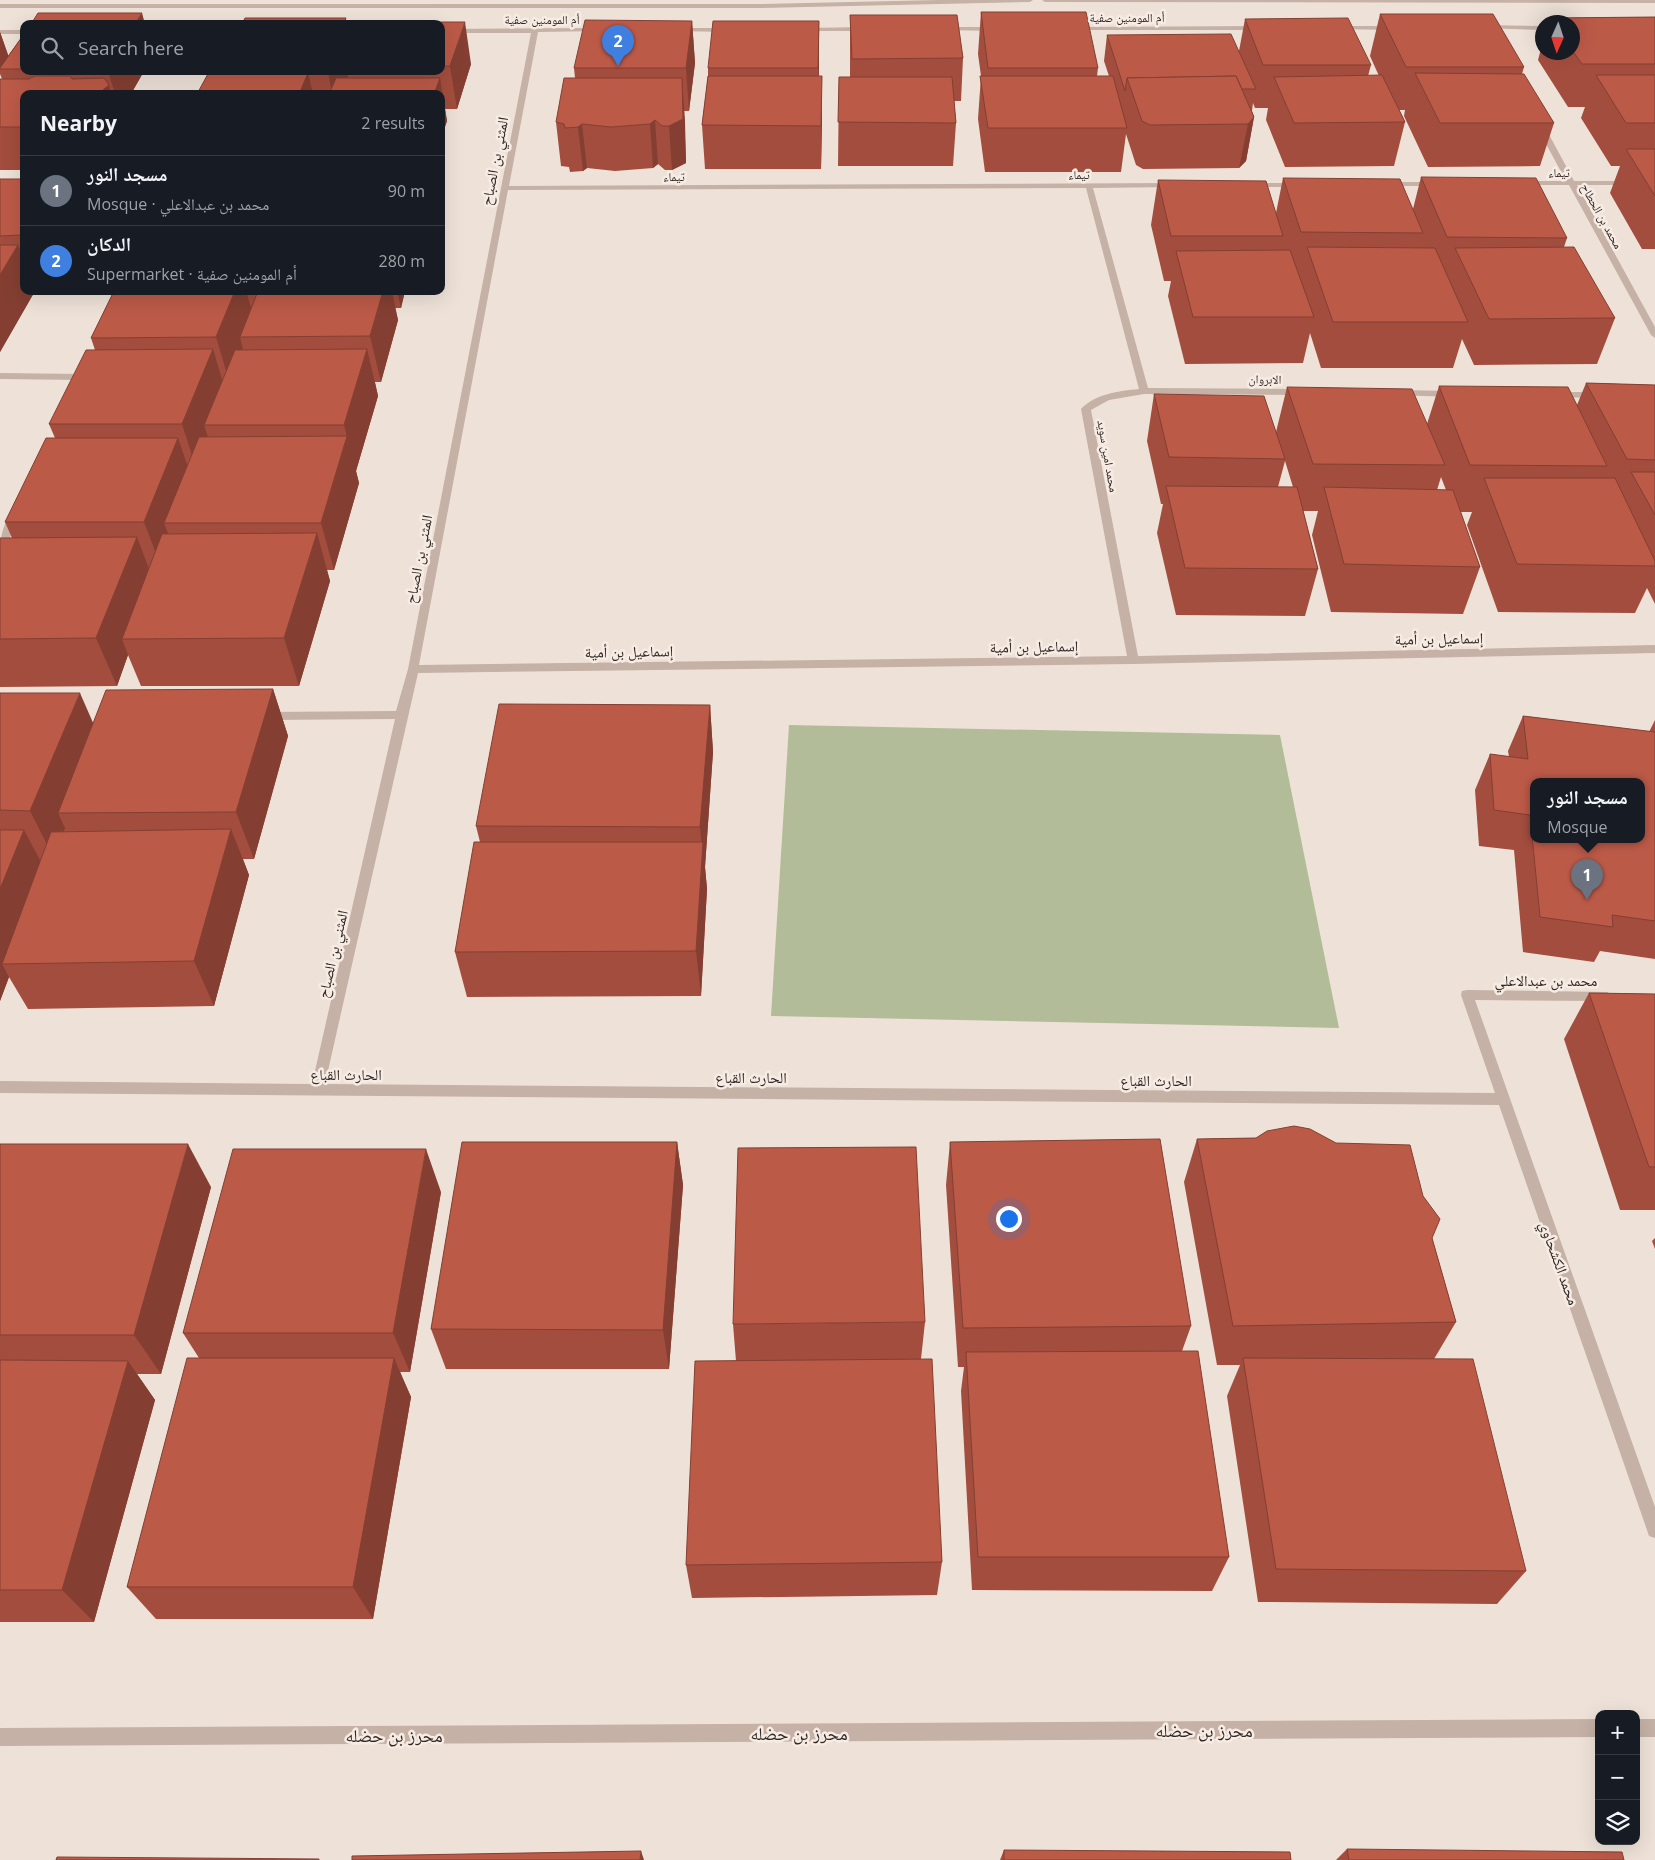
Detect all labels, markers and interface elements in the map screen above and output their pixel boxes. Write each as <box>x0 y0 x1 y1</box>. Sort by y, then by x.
street label: أم المومنين صفية <box>1089 9 1165 26</box>
street label: أم المومنين صفية <box>504 11 580 28</box>
north arrow <box>1535 15 1580 60</box>
search box <box>20 20 445 75</box>
pin: 2 <box>602 25 634 66</box>
icon: search <box>38 34 66 62</box>
text: Search here <box>78 35 184 61</box>
text: Nearby <box>40 109 117 137</box>
text: 2 results <box>361 112 425 134</box>
street label: المثني بن الصباح <box>476 115 515 208</box>
text: مسجد النور <box>87 161 167 187</box>
street label: تيماء <box>1548 164 1570 181</box>
street label: تيماء <box>1068 166 1090 183</box>
street label: تيماء <box>663 168 685 185</box>
text: 1 <box>51 180 61 202</box>
text: 90 m <box>388 180 425 202</box>
street label: محمد بن الحطاح <box>1577 180 1627 252</box>
text: Mosque · محمد بن عبدالاعلي <box>87 193 269 215</box>
text: الدكان <box>87 231 131 257</box>
text: 2 <box>51 250 61 272</box>
text: 280 m <box>379 250 425 272</box>
text: Supermarket · أم المومنين صفية <box>87 263 297 285</box>
street label: الابروان <box>1248 370 1282 388</box>
street label: محمد امين سويد <box>1093 418 1123 494</box>
street label: المثني بن الصباح <box>400 513 439 606</box>
street label: إسماعيل بن أمية <box>1395 627 1484 650</box>
street label: إسماعيل بن أمية <box>990 635 1079 658</box>
street label: إسماعيل بن أمية <box>585 640 674 663</box>
popup <box>1530 778 1645 843</box>
text: مسجد النور <box>1547 784 1628 810</box>
text: Mosque <box>1547 816 1608 838</box>
pin: 1 <box>1571 859 1603 900</box>
street label: المثني بن الصباح <box>312 908 355 1001</box>
street label: محمد بن عبدالاعلي <box>1495 970 1598 993</box>
street label: الحارث القباع <box>310 1064 382 1085</box>
street label: الحارث القباع <box>715 1067 787 1088</box>
street label: الحارث القباع <box>1120 1070 1192 1091</box>
your location <box>996 1206 1022 1232</box>
street label: محمد الكشحاوي <box>1533 1218 1584 1309</box>
map controls <box>1595 1710 1640 1845</box>
button: + <box>1595 1710 1640 1755</box>
street label: محرز بن حضله <box>1155 1718 1253 1742</box>
street label: محرز بن حضله <box>750 1721 848 1745</box>
street label: محرز بن حضله <box>345 1723 443 1747</box>
button: − <box>1595 1755 1640 1800</box>
button: layers <box>1595 1800 1640 1845</box>

